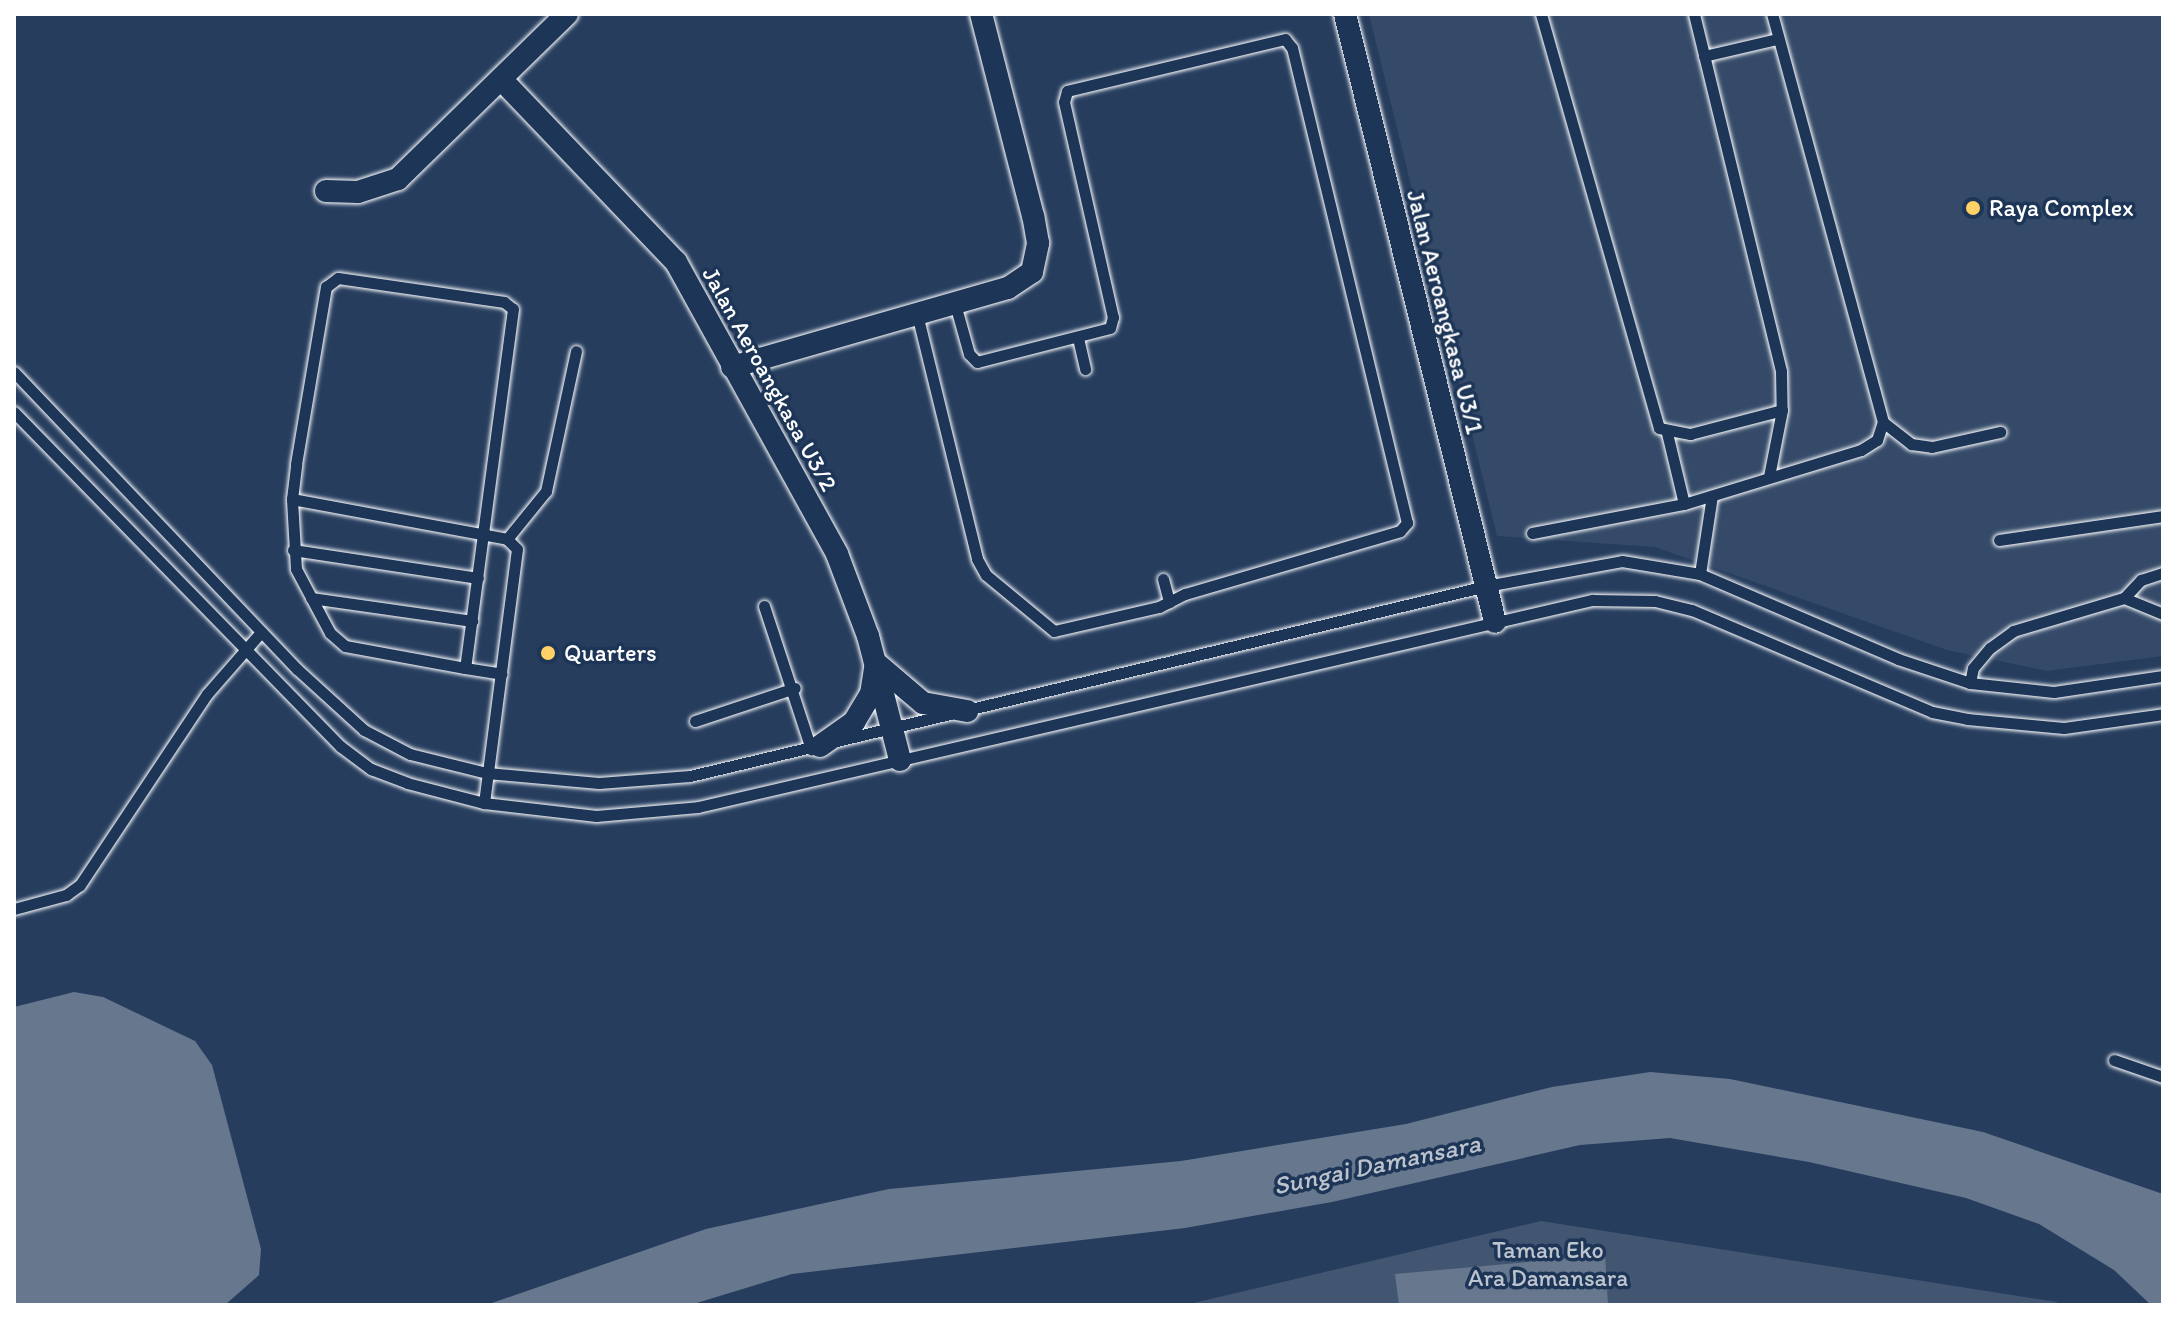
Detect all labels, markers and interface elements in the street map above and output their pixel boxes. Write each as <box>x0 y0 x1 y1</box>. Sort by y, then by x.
street label: Jalan Aeroangkasa U3/1 <box>1401 187 1489 437</box>
place label: Raya Complex <box>1989 194 2134 222</box>
marker: Raya Complex <box>1964 199 1982 217</box>
street label: Jalan Aeroangkasa U3/2 <box>697 262 843 496</box>
place label: Quarters <box>564 639 657 667</box>
marker: Quarters <box>539 644 557 662</box>
water label: Sungai Damansara <box>1271 1128 1483 1202</box>
park label: Taman Eko Ara Damansara <box>1467 1236 1629 1292</box>

